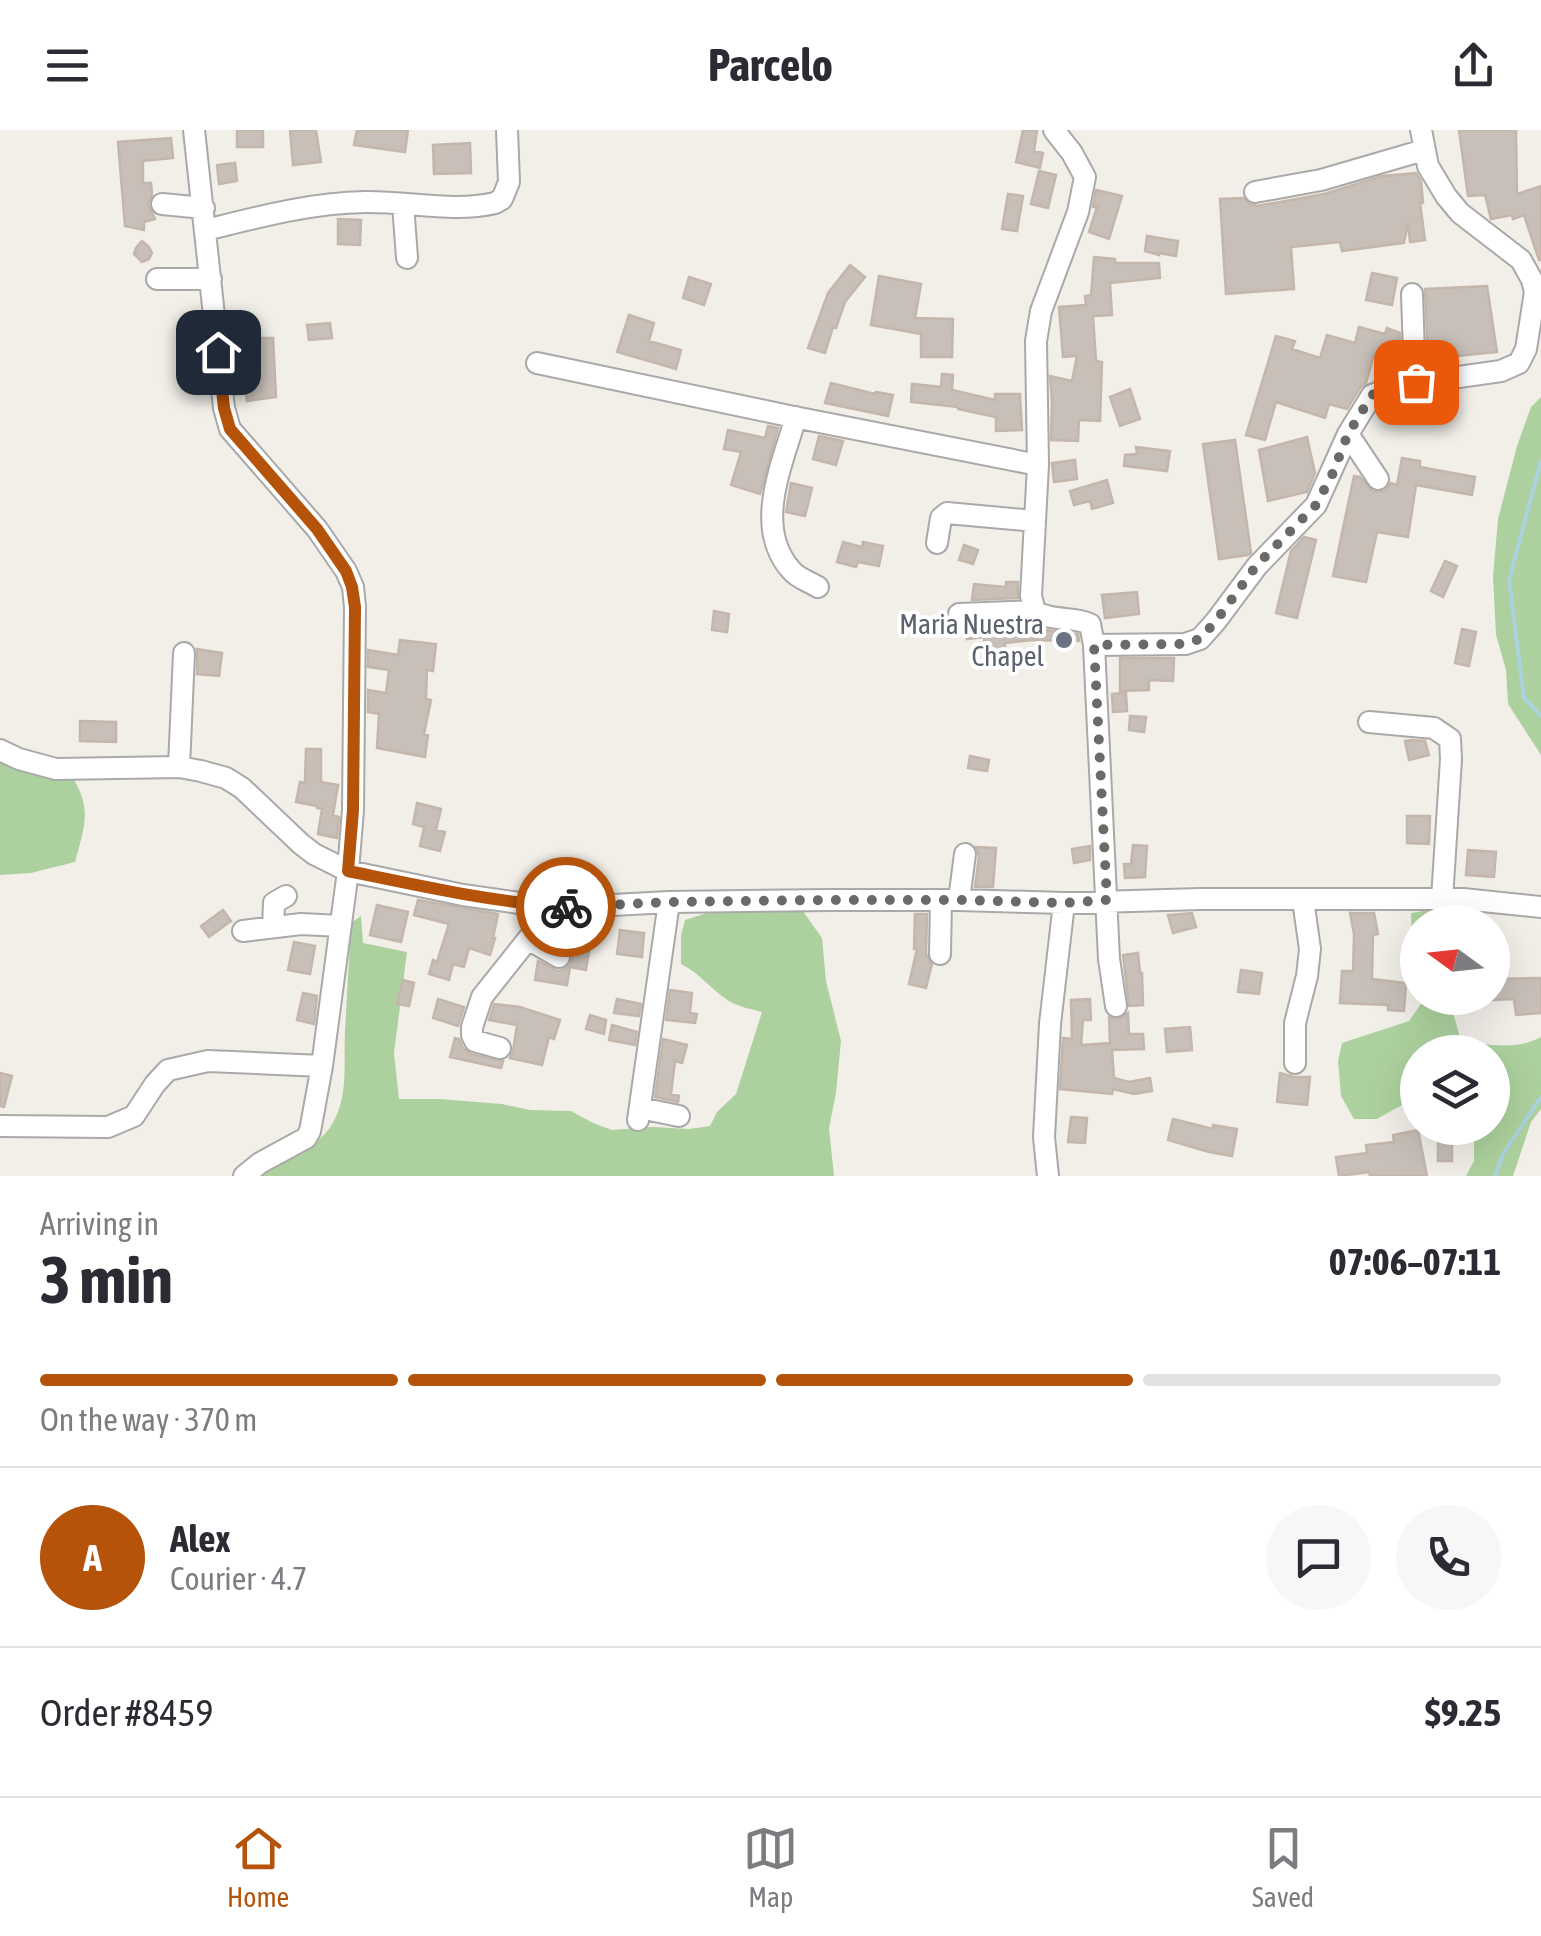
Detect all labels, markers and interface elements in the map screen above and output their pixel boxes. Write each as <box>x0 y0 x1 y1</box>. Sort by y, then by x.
icon: menu <box>40 38 95 93</box>
icon: share <box>1446 38 1501 93</box>
text: Parcelo <box>708 39 833 91</box>
pin <box>176 310 261 395</box>
icon: home <box>191 325 246 380</box>
pin <box>1374 340 1459 425</box>
icon: bag <box>1389 355 1444 410</box>
place label: Maria Nuestra Chapel <box>899 608 1045 672</box>
marker: Maria Nuestra Chapel <box>1053 629 1075 651</box>
courier <box>516 857 616 957</box>
icon: bike <box>539 880 594 935</box>
north arrow <box>1400 905 1510 1015</box>
map controls <box>1400 905 1510 1145</box>
button: layers <box>1400 1035 1510 1145</box>
text: Arriving in <box>40 1205 159 1242</box>
text: 07:06–07:11 <box>1329 1240 1501 1283</box>
text: 3 min <box>40 1242 173 1317</box>
text: On the way · 370 m <box>40 1401 257 1438</box>
button: chat <box>1266 1505 1371 1610</box>
button: phone <box>1396 1505 1501 1610</box>
text: Alex <box>170 1517 231 1560</box>
text: A <box>83 1536 102 1579</box>
text: Courier · 4.7 <box>170 1560 307 1597</box>
text: Order #8459 <box>40 1691 213 1734</box>
text: $9.25 <box>1425 1691 1501 1734</box>
tab: Home <box>227 1821 289 1913</box>
tab: Map <box>743 1821 798 1913</box>
tab: Saved <box>1252 1821 1314 1913</box>

